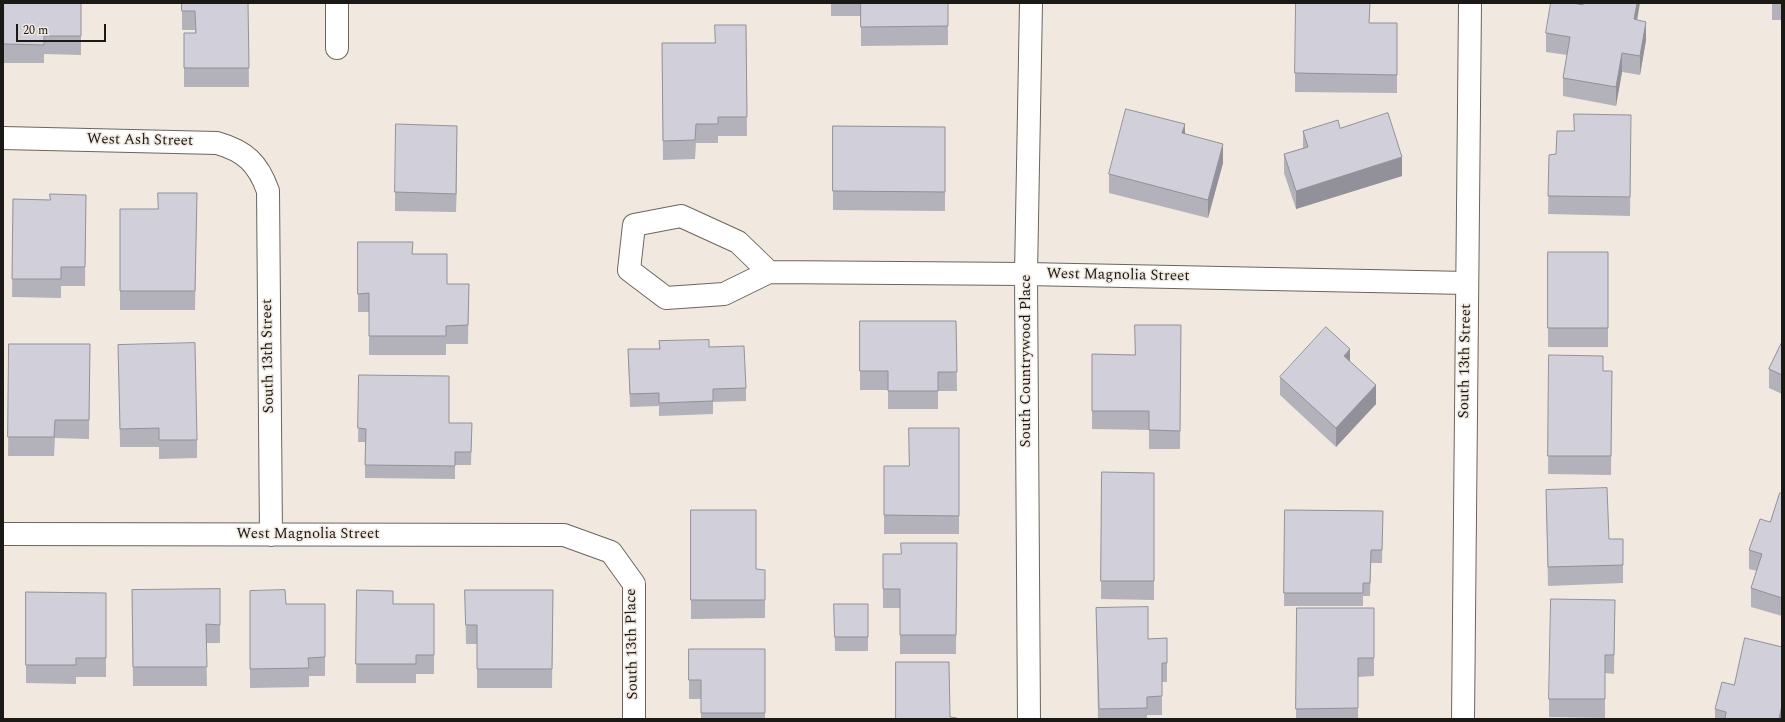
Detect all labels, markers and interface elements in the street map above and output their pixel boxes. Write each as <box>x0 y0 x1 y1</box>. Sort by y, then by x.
scale bar <box>18 16 108 42</box>
text: 20 m <box>23 21 48 40</box>
street label: West Ash Street <box>87 131 193 151</box>
street label: West Magnolia Street <box>1046 266 1190 286</box>
street label: South Countrywood Place <box>1018 275 1036 447</box>
street label: South 13th Street <box>259 298 279 414</box>
street label: South 13th Street <box>1456 303 1476 419</box>
street label: West Magnolia Street <box>236 526 380 544</box>
street label: South 13th Place <box>623 588 643 700</box>

